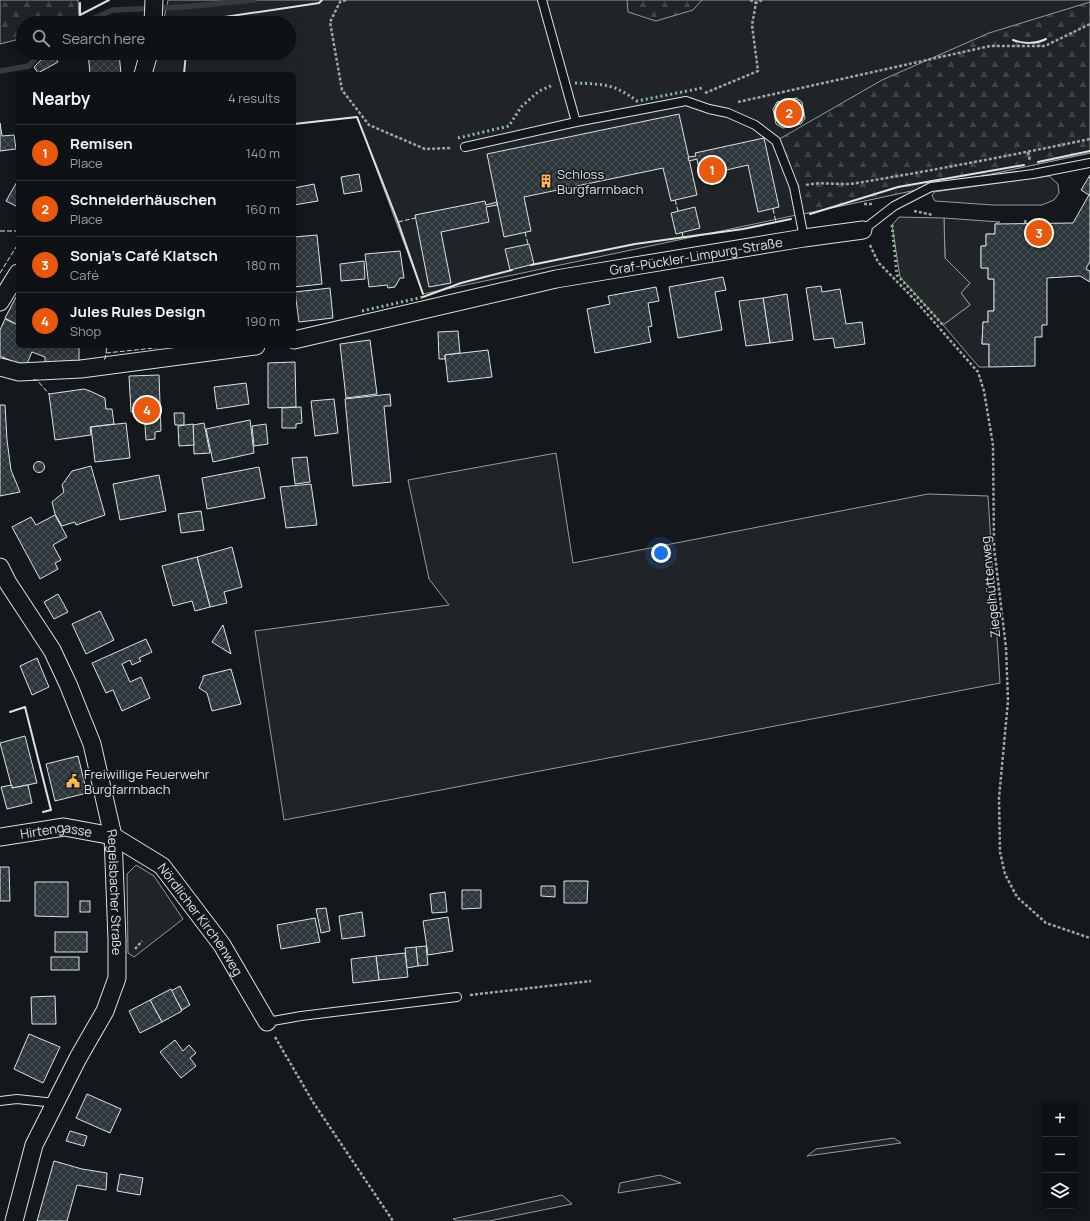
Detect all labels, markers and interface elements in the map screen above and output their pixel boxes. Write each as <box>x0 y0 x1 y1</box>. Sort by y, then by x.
search box <box>16 16 296 60</box>
icon: search <box>30 27 52 49</box>
text: Search here <box>62 28 145 49</box>
text: Nearby <box>32 87 90 110</box>
text: 4 results <box>228 89 280 107</box>
pin: 2 <box>776 98 802 128</box>
text: Remisen <box>70 133 133 154</box>
text: 1 <box>42 144 48 162</box>
text: 140 m <box>246 144 280 162</box>
text: Place <box>70 154 103 172</box>
pin: 1 <box>699 155 725 185</box>
place label: Schloss Burgfarrnbach <box>557 165 643 198</box>
building icon: Schloss Burgfarrnbach <box>538 173 554 189</box>
text: Schneiderhäuschen <box>70 189 216 210</box>
text: 2 <box>41 200 49 218</box>
text: 160 m <box>245 200 280 218</box>
text: Place <box>70 210 103 228</box>
pin: 3 <box>1026 218 1052 248</box>
street label: Graf-Pückler-Limpurg-Straße <box>608 233 784 279</box>
text: Sonja's Café Klatsch <box>70 245 218 266</box>
text: 3 <box>41 256 49 274</box>
text: 180 m <box>246 256 280 274</box>
text: Café <box>70 266 99 284</box>
text: Jules Rules Design <box>70 301 205 322</box>
text: 4 <box>41 312 49 330</box>
text: 190 m <box>245 312 280 330</box>
text: Shop <box>70 322 101 340</box>
pin: 4 <box>134 395 160 425</box>
street label: Ziegelhüttenweg <box>976 535 1004 639</box>
your location <box>651 543 671 563</box>
place label: Freiwillige Feuerwehr Burgfarrnbach <box>84 765 210 798</box>
public building icon: Freiwillige Feuerwehr Burgfarrnbach <box>65 773 81 789</box>
street label: Hirtengasse <box>19 818 94 843</box>
street label: Regelsbacher Straße <box>103 828 126 956</box>
street label: Nördlicher Kirchenweg <box>154 859 247 979</box>
map controls <box>1042 1101 1078 1209</box>
button: + <box>1042 1101 1078 1137</box>
button: − <box>1042 1137 1078 1173</box>
button: layers <box>1042 1173 1078 1209</box>

